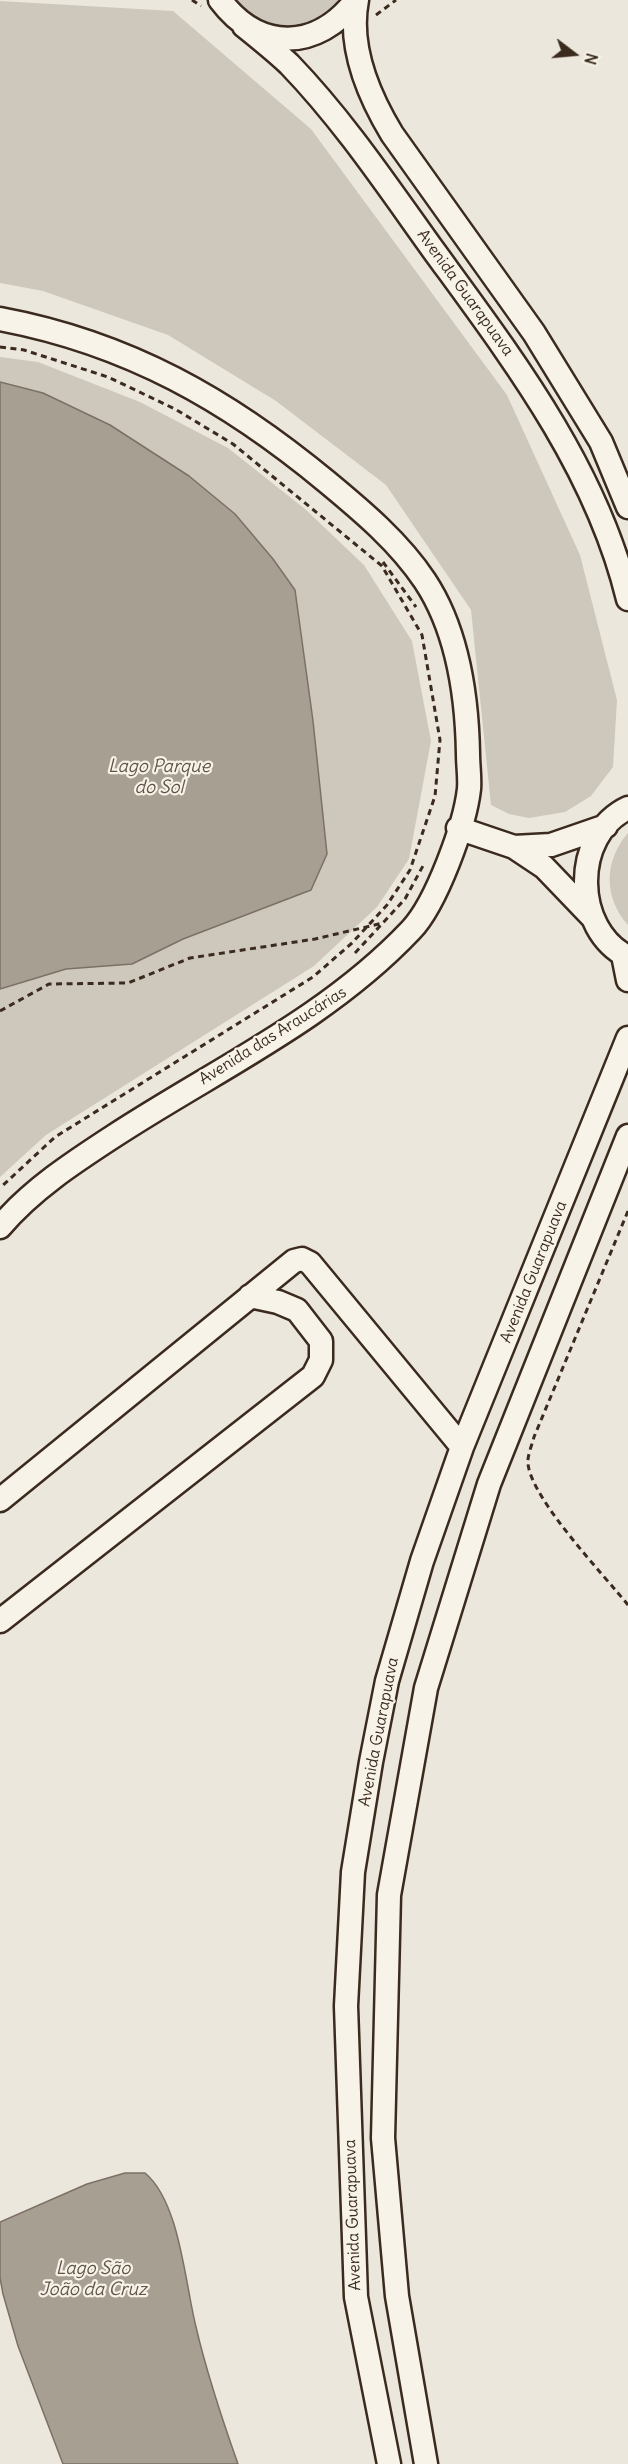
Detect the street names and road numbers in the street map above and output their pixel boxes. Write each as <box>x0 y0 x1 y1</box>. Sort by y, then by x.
street label: Avenida Guarapuava <box>413 226 517 360</box>
street label: Avenida das Araucárias <box>196 983 350 1089</box>
street label: Avenida Guarapuava <box>497 1198 571 1346</box>
street label: Avenida Guarapuava <box>355 1656 403 1808</box>
street label: Avenida Guarapuava <box>341 2139 365 2291</box>

